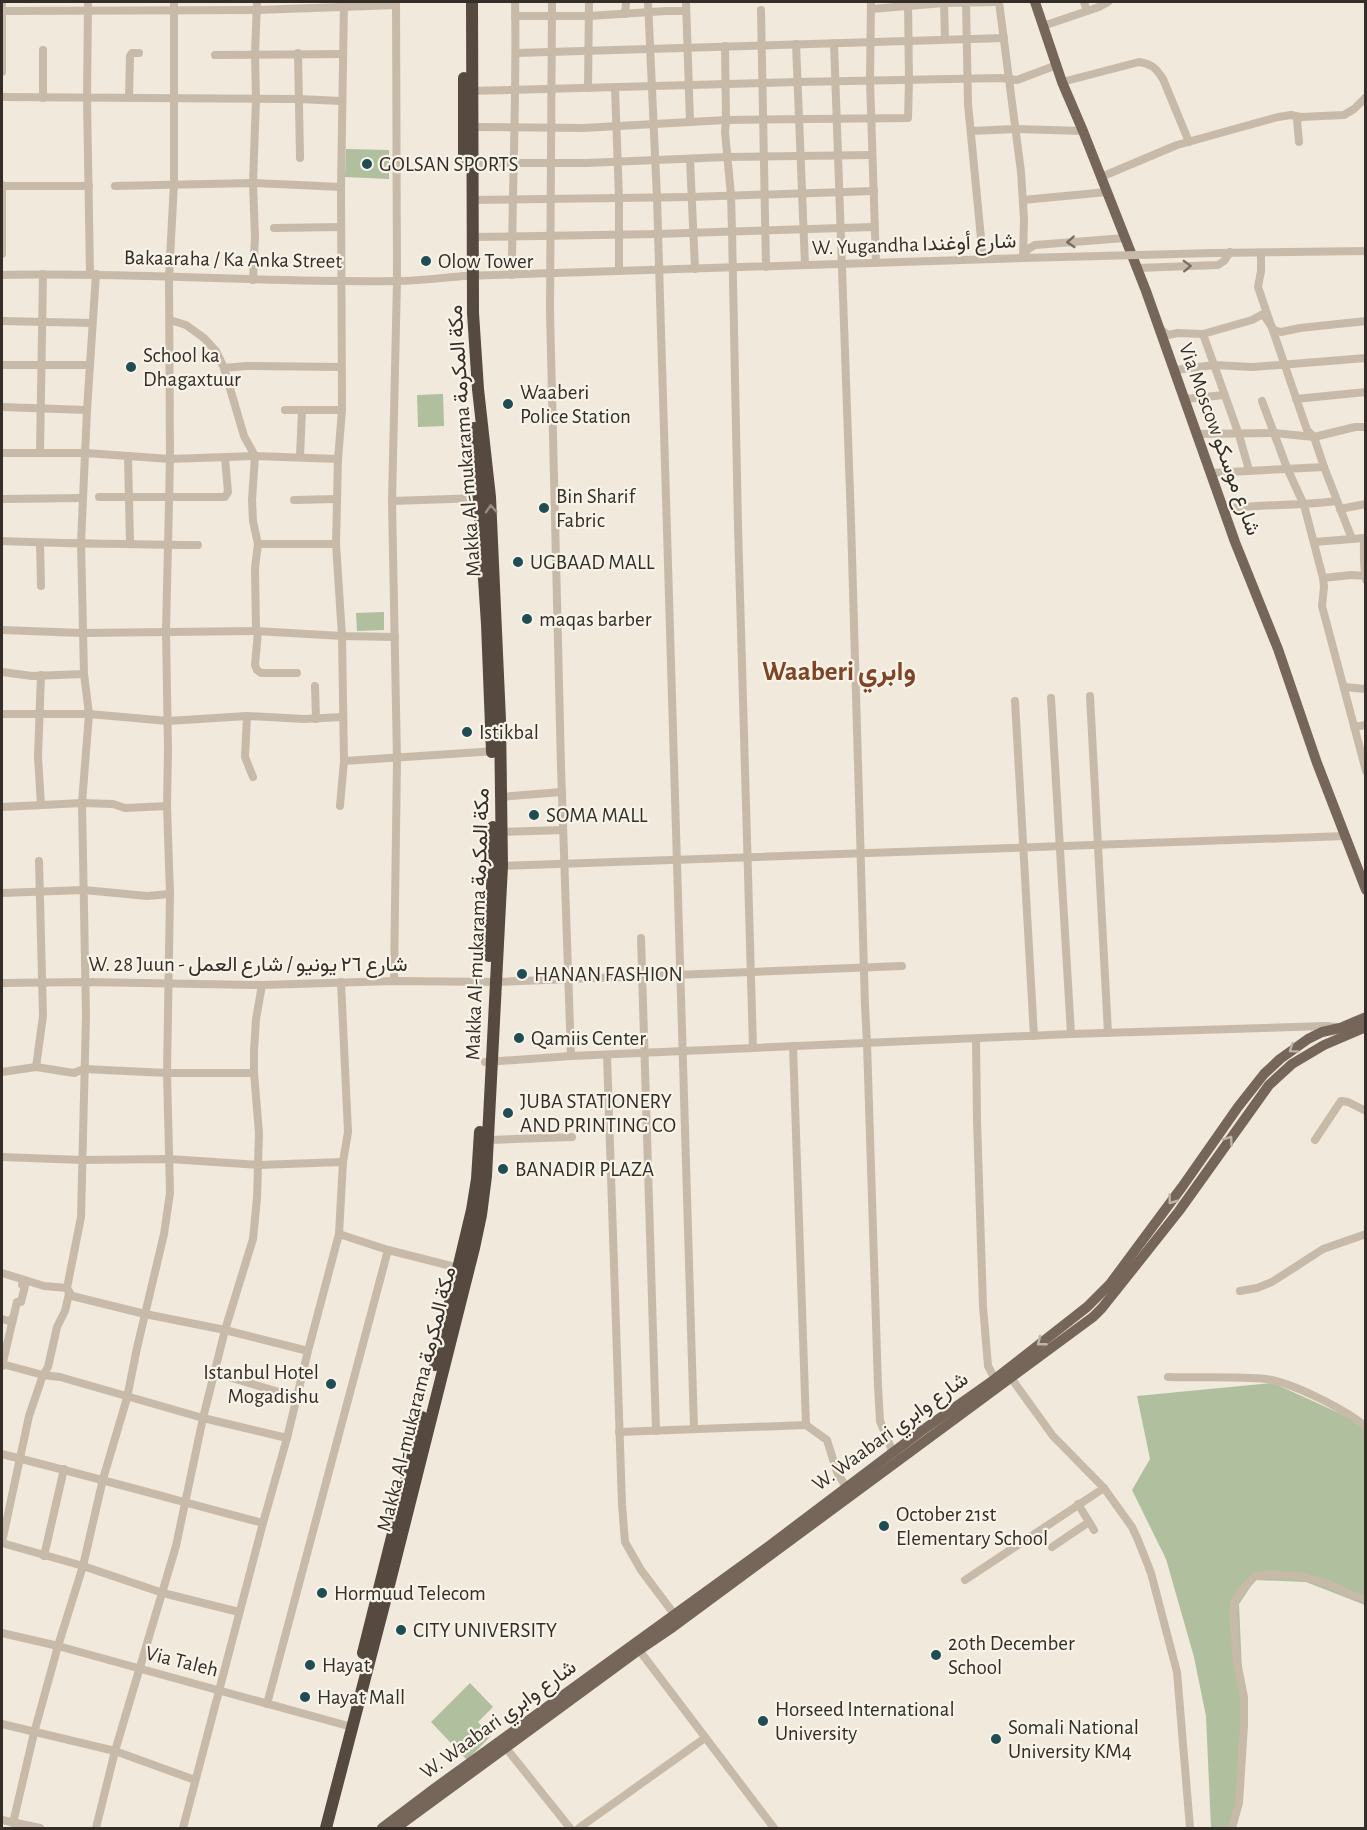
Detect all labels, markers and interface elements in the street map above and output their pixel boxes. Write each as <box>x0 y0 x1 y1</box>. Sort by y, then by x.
place label: GOLSAN SPORTS <box>379 154 519 175</box>
marker: GOLSAN SPORTS <box>360 157 374 171</box>
street label: W. Yugandha شارع أوغندا <box>811 229 1017 262</box>
one-way arrow <box>1066 235 1075 248</box>
street label: Bakaaraha / Ka Anka Street <box>124 247 343 272</box>
place label: Olow Tower <box>438 251 534 272</box>
marker: Olow Tower <box>419 254 433 268</box>
one-way arrow <box>1182 260 1191 273</box>
street label: Makka Al-mukarama مكة المكرمة <box>445 304 486 578</box>
street label: Via Moscow شارع موسكو <box>1172 340 1264 539</box>
place label: School ka Dhagaxtuur <box>143 345 241 390</box>
marker: School ka Dhagaxtuur <box>124 360 138 374</box>
place label: Waaberi Police Station <box>520 382 631 427</box>
marker: Waaberi Police Station <box>501 397 515 411</box>
place label: Bin Sharif Fabric <box>556 486 637 531</box>
marker: Bin Sharif Fabric <box>537 501 551 515</box>
one-way arrow <box>485 505 498 514</box>
place label: UGBAAD MALL <box>530 552 655 573</box>
marker: UGBAAD MALL <box>511 555 525 569</box>
place label: maqas barber <box>539 609 652 630</box>
marker: maqas barber <box>520 612 534 626</box>
district label: Waaberi وابري <box>762 658 916 693</box>
place label: Istikbal <box>479 722 539 743</box>
marker: Istikbal <box>460 725 474 739</box>
street label: Makka Al-mukarama مكة المكرمة <box>462 788 495 1061</box>
place label: SOMA MALL <box>546 805 648 826</box>
marker: SOMA MALL <box>527 808 541 822</box>
street label: W. 28 Juun - شارع ٢٦ يونيو / شارع العمل <box>88 954 408 978</box>
place label: HANAN FASHION <box>534 964 683 985</box>
marker: HANAN FASHION <box>515 967 529 981</box>
place label: Qamiis Center <box>531 1028 646 1049</box>
marker: Qamiis Center <box>512 1031 526 1045</box>
one-way arrow <box>1289 1042 1300 1053</box>
place label: JUBA STATIONERY AND PRINTING CO <box>520 1091 676 1136</box>
marker: JUBA STATIONERY AND PRINTING CO <box>501 1106 515 1120</box>
one-way arrow <box>1222 1136 1233 1147</box>
place label: BANADIR PLAZA <box>515 1159 654 1180</box>
marker: BANADIR PLAZA <box>496 1162 510 1176</box>
one-way arrow <box>1168 1194 1179 1205</box>
street label: Makka Al-mukarama مكة المكرمة <box>373 1264 462 1534</box>
one-way arrow <box>1036 1335 1047 1346</box>
place label: Istanbul Hotel Mogadishu <box>203 1362 319 1407</box>
street label: W. Waabari شارع وابري <box>809 1368 976 1500</box>
marker: Istanbul Hotel Mogadishu <box>324 1377 338 1391</box>
place label: October 21st Elementary School <box>896 1504 1048 1549</box>
marker: October 21st Elementary School <box>877 1519 891 1533</box>
place label: Hormuud Telecom <box>334 1583 486 1604</box>
marker: Hormuud Telecom <box>315 1586 329 1600</box>
place label: CITY UNIVERSITY <box>413 1620 557 1641</box>
marker: CITY UNIVERSITY <box>394 1623 408 1637</box>
place label: 20th December School <box>948 1633 1075 1678</box>
street label: Via Taleh <box>143 1642 221 1681</box>
marker: 20th December School <box>929 1648 943 1662</box>
place label: Hayat <box>322 1655 371 1676</box>
street label: W. Waabari شارع وابري <box>417 1656 584 1788</box>
marker: Hayat <box>303 1658 317 1672</box>
place label: Hayat Mall <box>317 1687 405 1708</box>
marker: Hayat Mall <box>298 1690 312 1704</box>
place label: Horseed International University <box>775 1699 955 1744</box>
marker: Horseed International University <box>756 1714 770 1728</box>
place label: Somali National University KM4 <box>1008 1717 1139 1762</box>
marker: Somali National University KM4 <box>989 1732 1003 1746</box>

